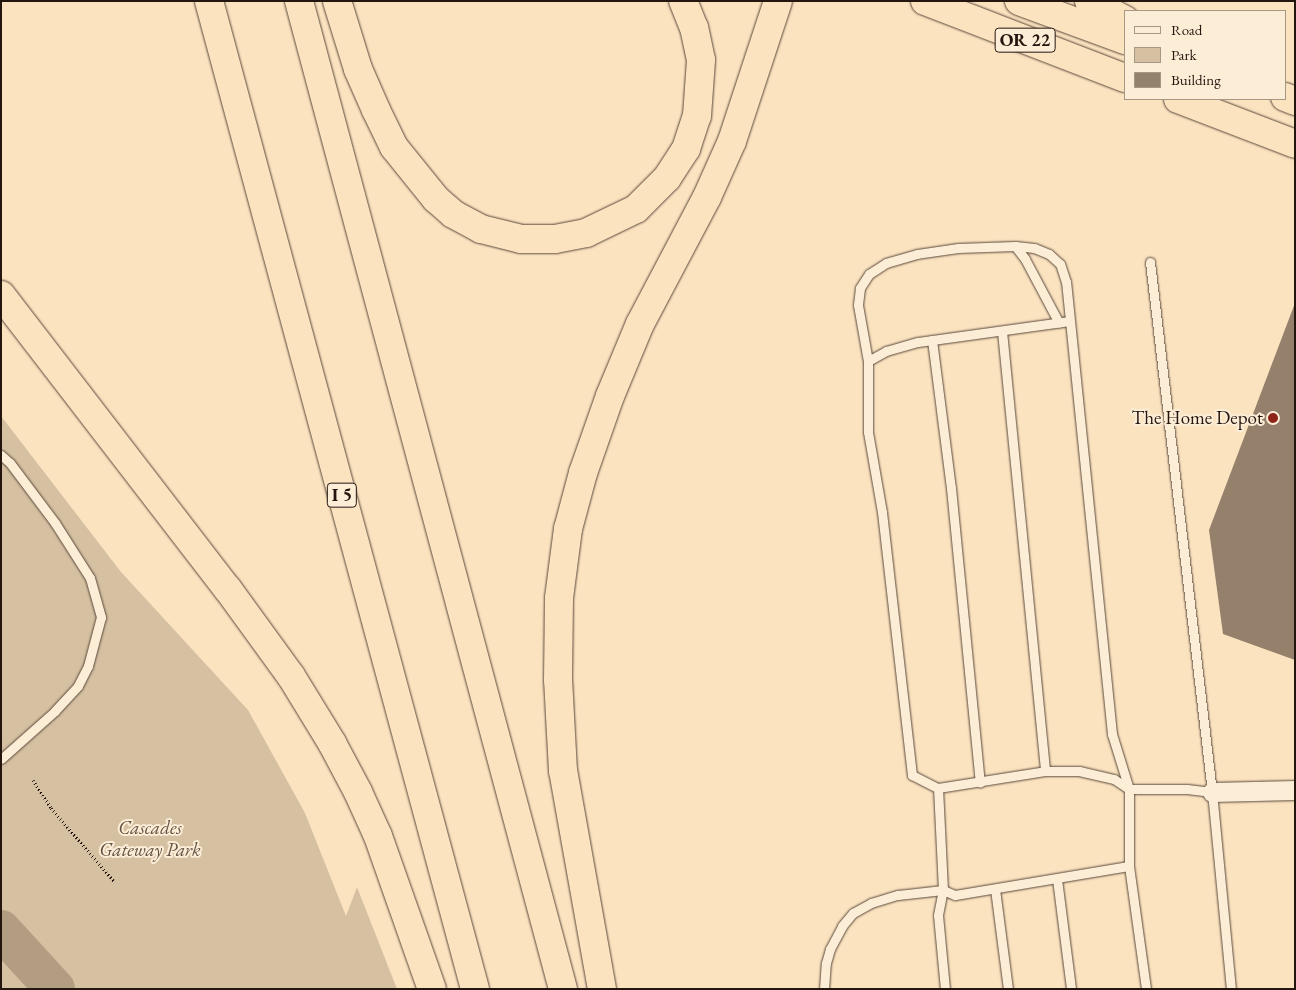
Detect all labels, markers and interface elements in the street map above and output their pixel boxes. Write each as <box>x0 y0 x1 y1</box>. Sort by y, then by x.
legend <box>1124 10 1286 100</box>
text: Road <box>1171 20 1202 39</box>
road number: OR 22 <box>994 24 1056 56</box>
text: Park <box>1171 45 1197 64</box>
text: Building <box>1171 70 1221 89</box>
place label: The Home Depot <box>1132 407 1263 429</box>
marker: The Home Depot <box>1267 412 1279 424</box>
road number: I 5 <box>326 480 358 510</box>
park label: Cascades Gateway Park <box>99 817 201 861</box>

